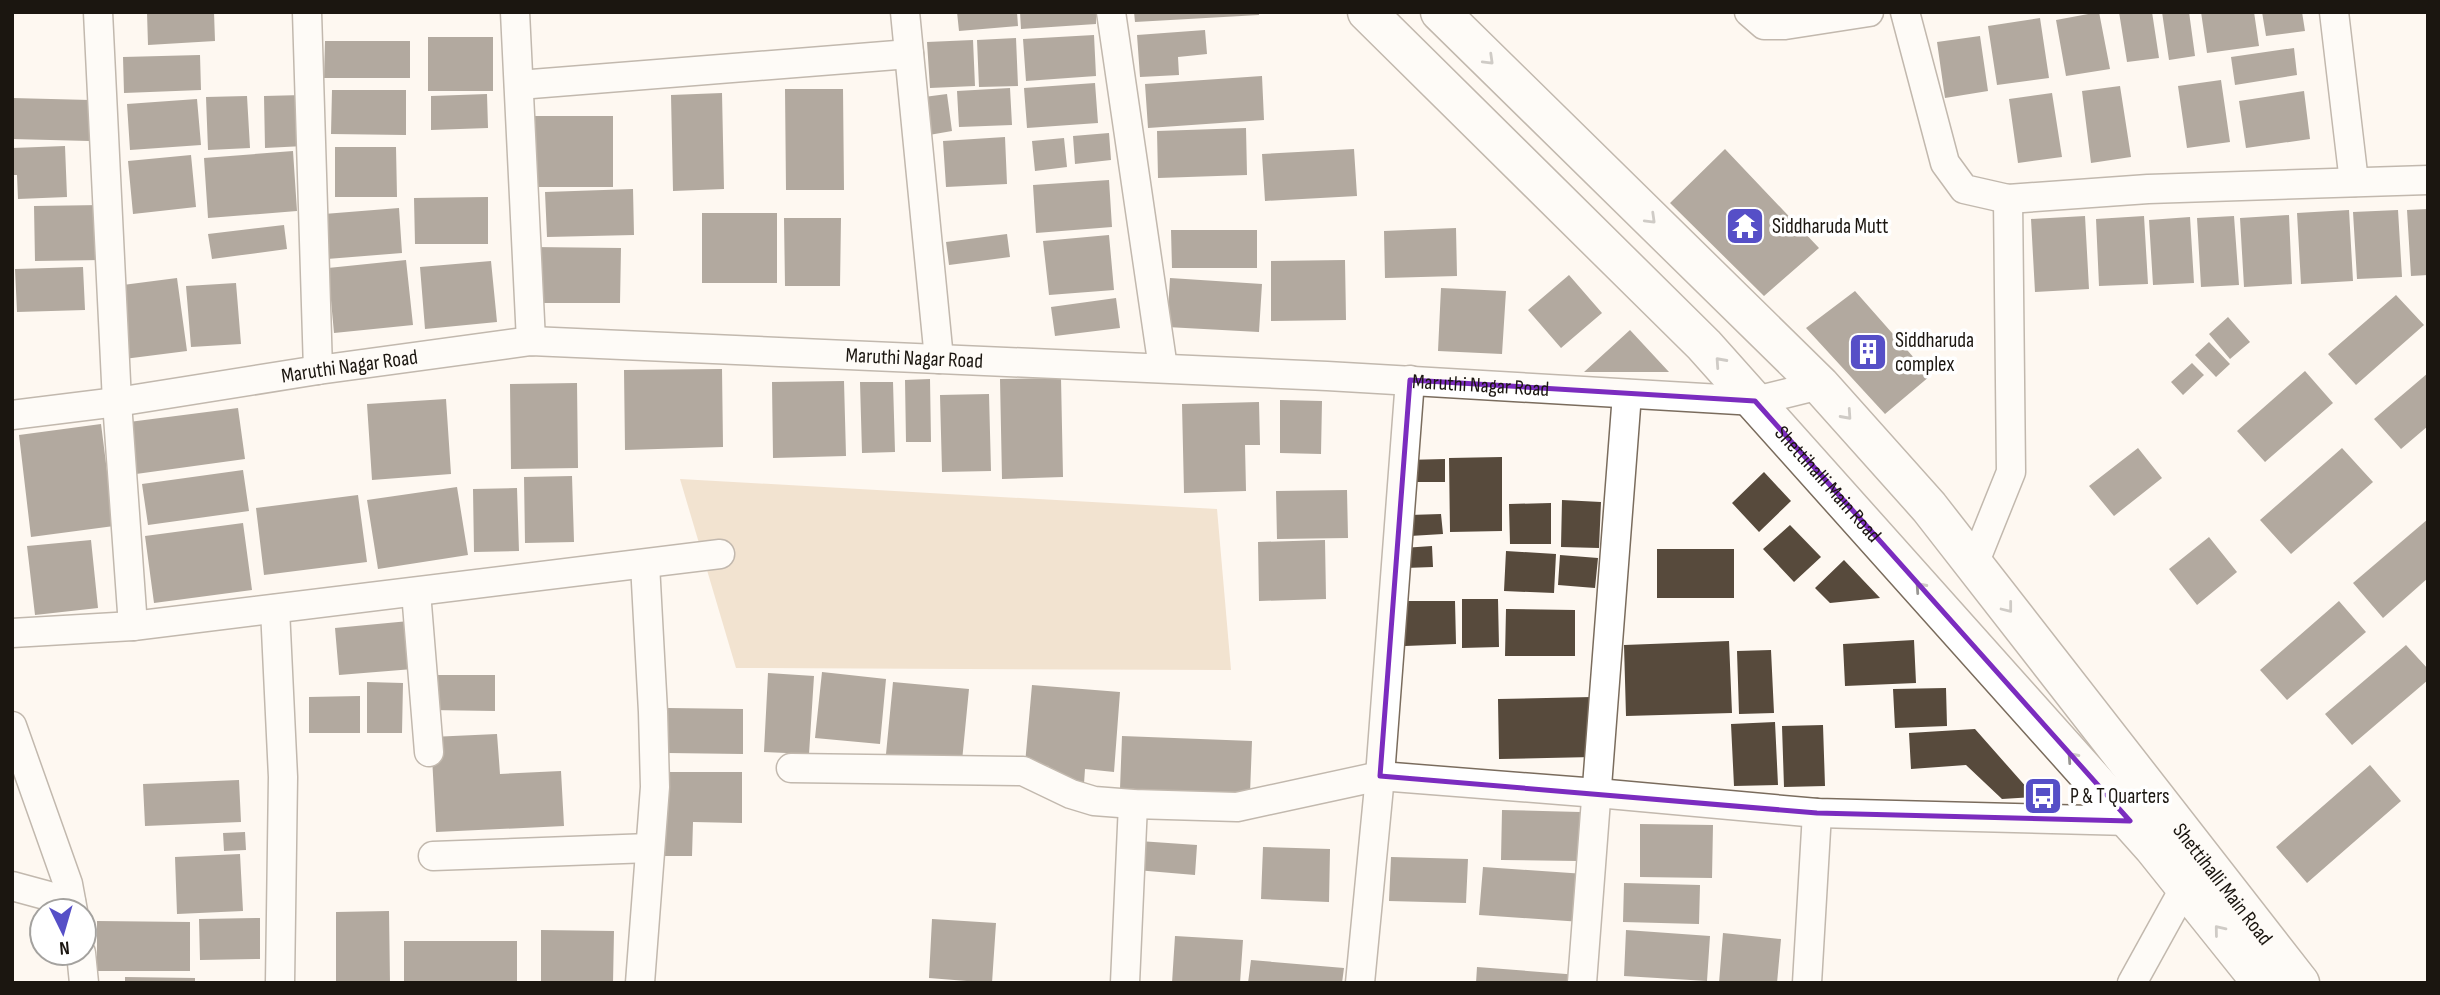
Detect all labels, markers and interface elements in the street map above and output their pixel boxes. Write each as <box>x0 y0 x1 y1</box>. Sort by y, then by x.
one-way arrow <box>1481 52 1493 64</box>
temple icon: Siddharuda Mutt <box>1724 205 1766 247</box>
one-way arrow <box>1643 211 1656 224</box>
place label: Siddharuda Mutt <box>1772 214 1889 239</box>
place label: Siddharuda complex <box>1895 328 1974 377</box>
building icon: Siddharuda complex <box>1847 331 1889 373</box>
street label: Maruthi Nagar Road <box>845 343 984 374</box>
street label: Maruthi Nagar Road <box>280 345 419 389</box>
one-way arrow <box>1715 358 1728 371</box>
street label: Maruthi Nagar Road <box>1411 369 1550 402</box>
one-way arrow <box>1839 407 1851 420</box>
street label: Shettihalli Main Road <box>1769 421 1886 547</box>
one-way arrow <box>1916 582 1928 595</box>
one-way arrow <box>2000 600 2013 613</box>
one-way arrow <box>2067 752 2080 765</box>
bus stop icon: P & T Quarters <box>2022 775 2064 817</box>
place label: P & T Quarters <box>2070 784 2169 809</box>
street label: Shettihalli Main Road <box>2167 818 2278 950</box>
north arrow <box>28 897 98 967</box>
one-way arrow <box>2215 925 2228 937</box>
text: N <box>58 936 70 959</box>

